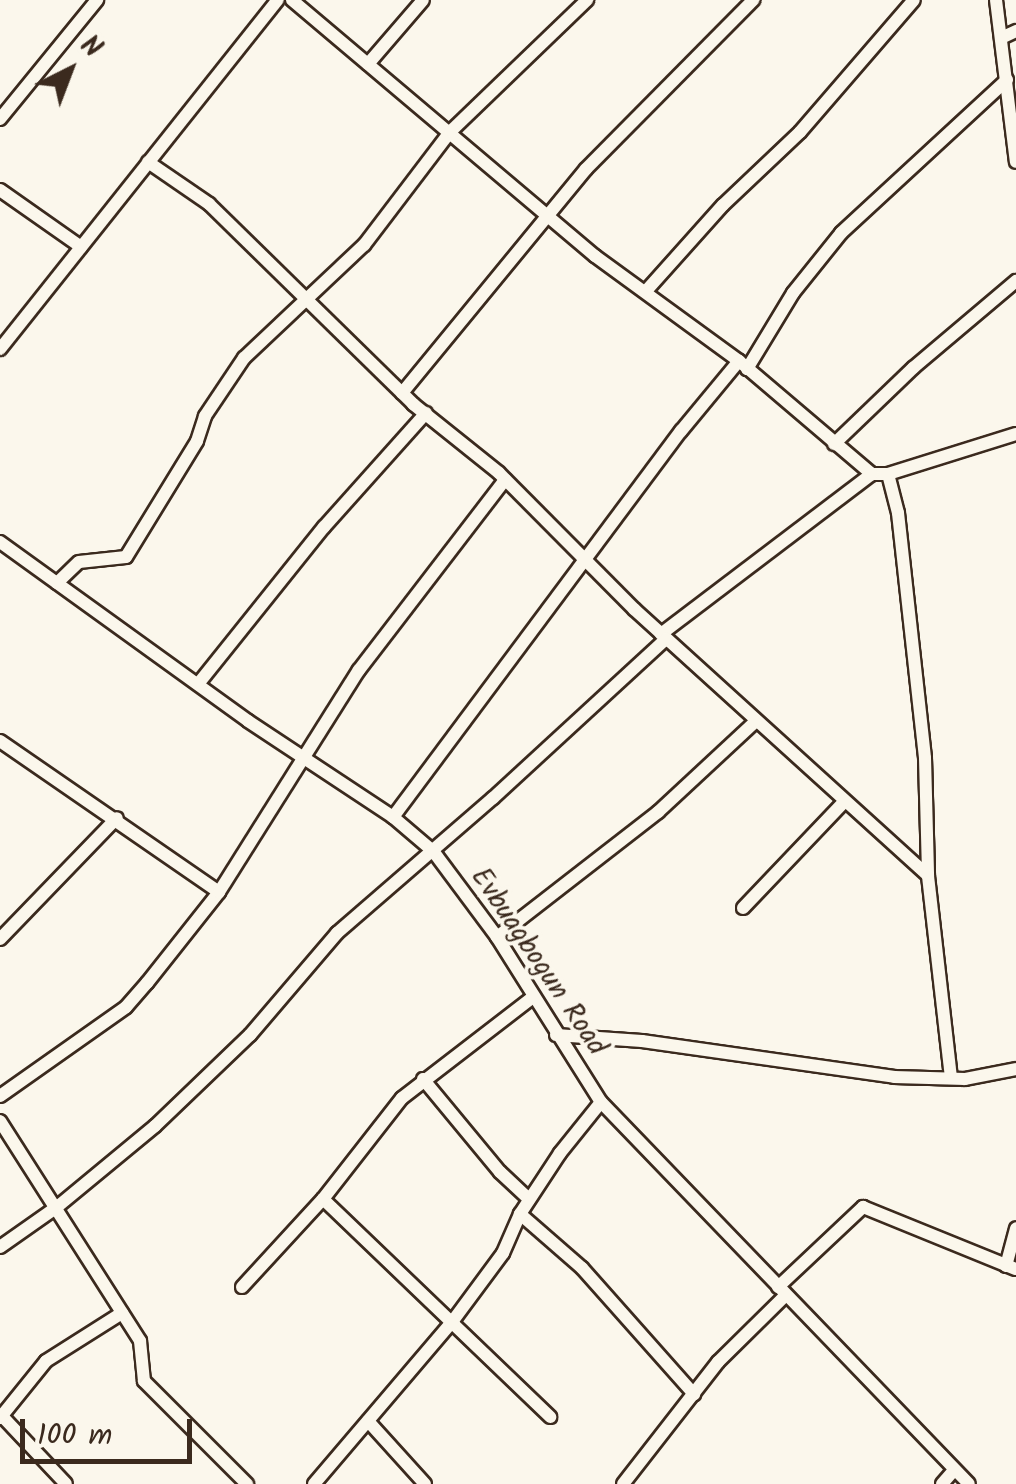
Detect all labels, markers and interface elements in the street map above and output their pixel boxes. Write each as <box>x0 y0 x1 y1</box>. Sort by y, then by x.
north arrow <box>20 20 120 120</box>
text: N <box>69 25 112 70</box>
street label: Evbuagbogun Road <box>463 862 613 1062</box>
scale bar <box>25 1399 198 1461</box>
text: 100 m <box>37 1412 112 1460</box>

